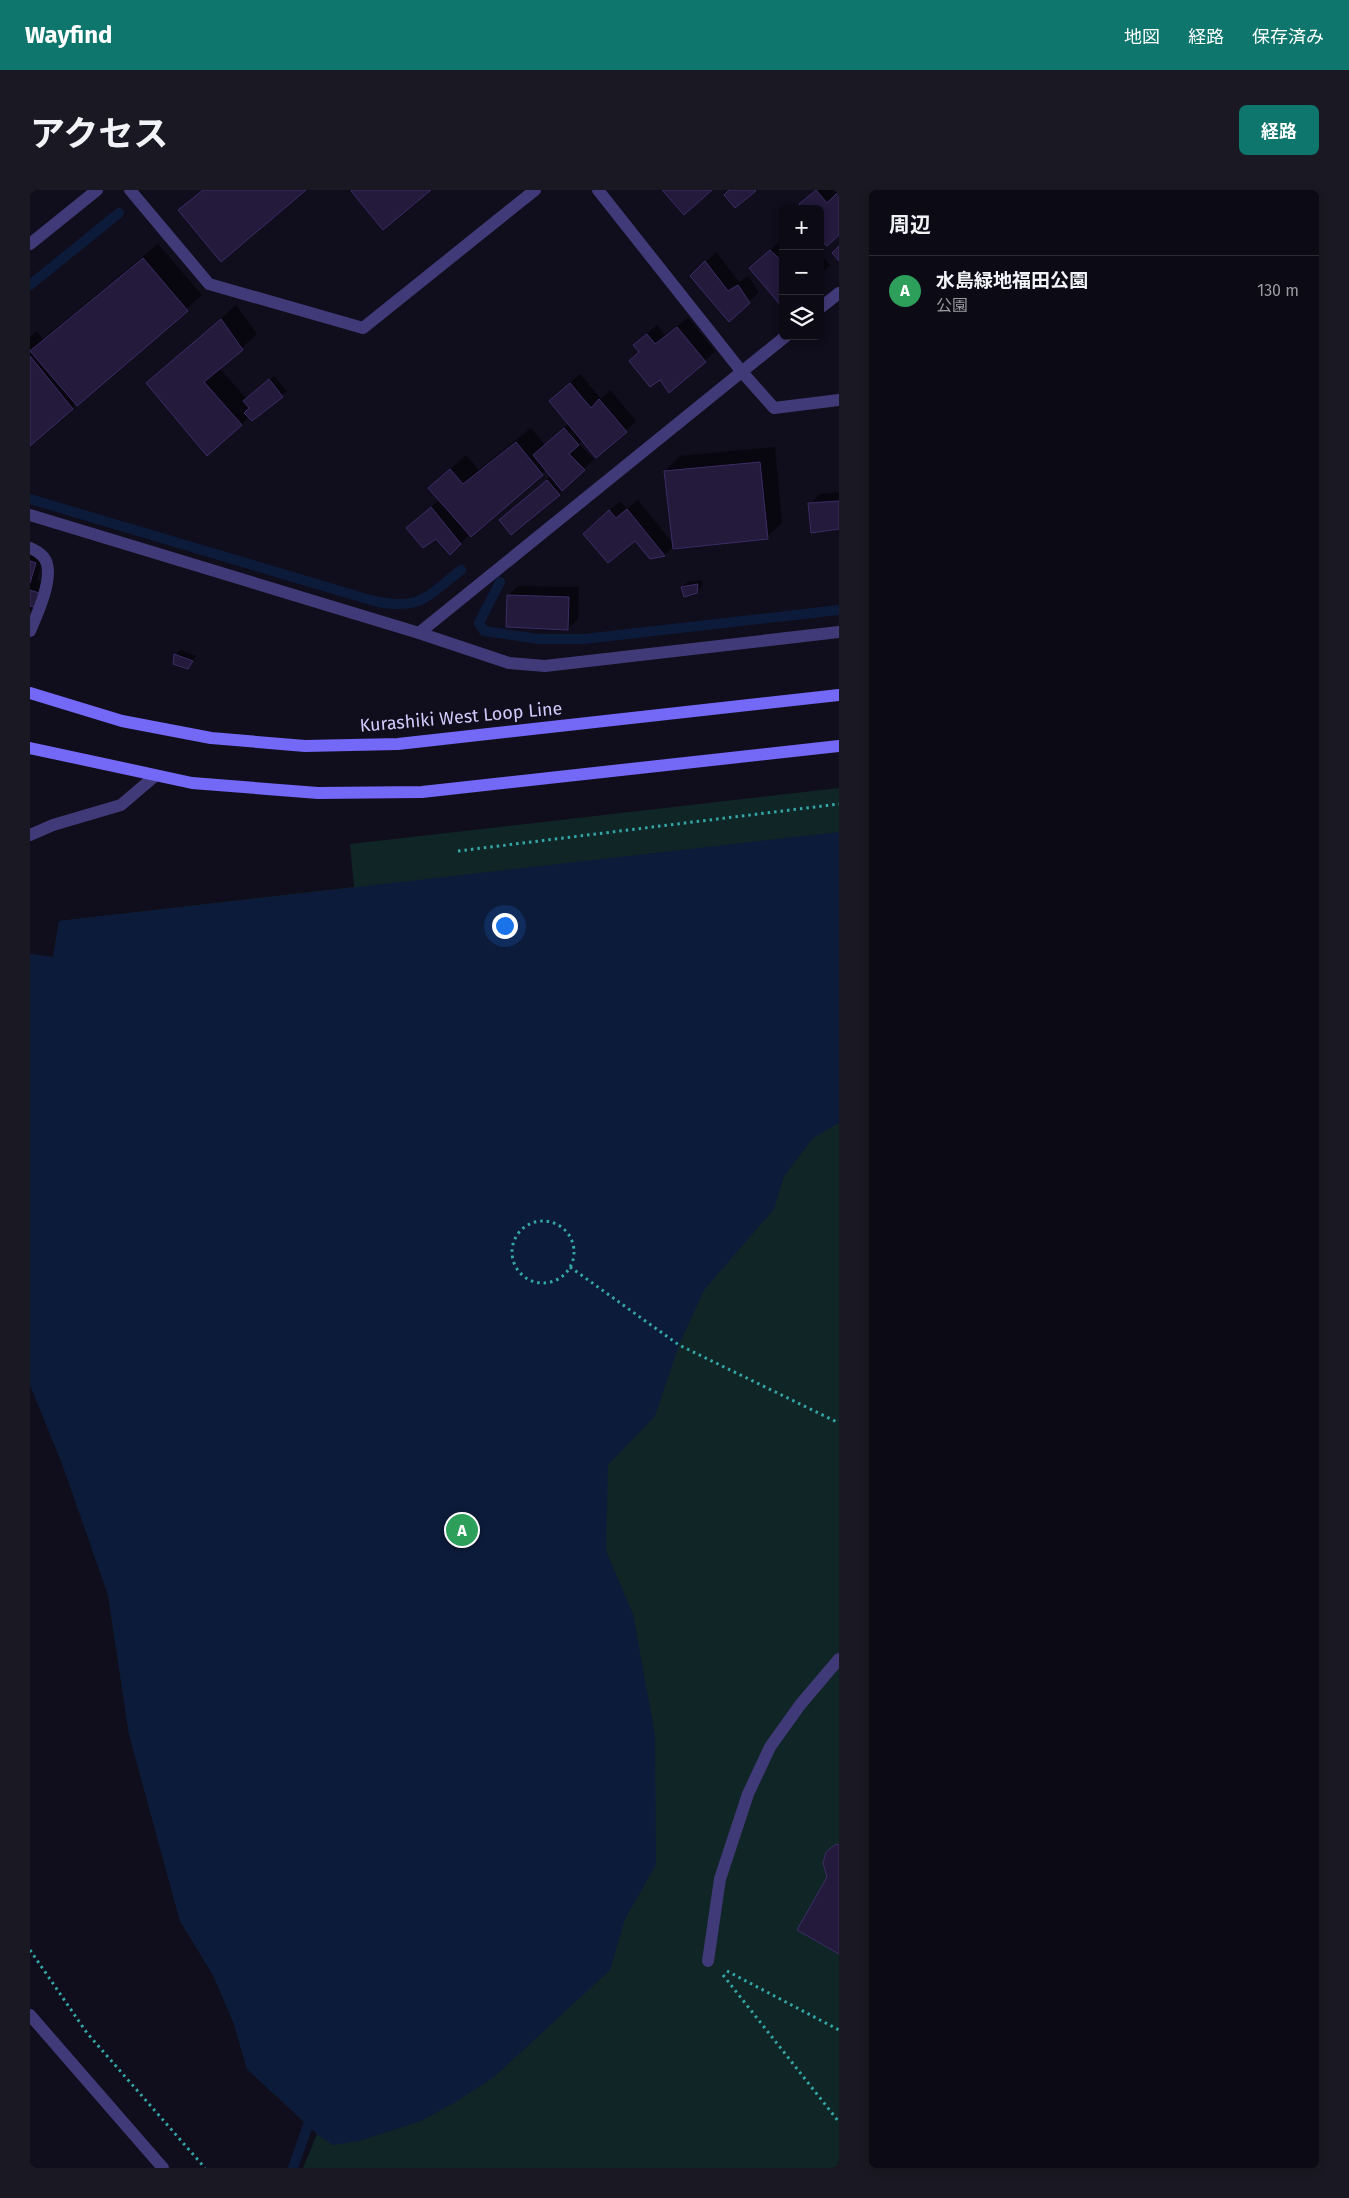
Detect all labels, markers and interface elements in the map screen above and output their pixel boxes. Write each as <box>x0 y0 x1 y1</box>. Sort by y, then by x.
text: Wayfind <box>25 21 112 49</box>
text: 地図 <box>1124 26 1160 48</box>
text: 経路 <box>1188 26 1224 48</box>
text: 保存済み <box>1252 26 1324 48</box>
button: 経路 <box>1239 105 1319 155</box>
text: アクセス <box>30 113 168 155</box>
map controls <box>779 205 824 340</box>
button: + <box>779 205 824 250</box>
text: 周辺 <box>889 212 931 238</box>
button: − <box>779 250 824 295</box>
text: 水島緑地福田公園 <box>936 269 1088 292</box>
text: A <box>900 281 910 300</box>
text: 130 m <box>1257 281 1299 300</box>
button: layers <box>779 295 824 340</box>
text: 公園 <box>936 296 968 315</box>
street label: Kurashiki West Loop Line <box>359 697 563 737</box>
your location <box>492 913 518 939</box>
pin: A <box>446 1511 478 1549</box>

